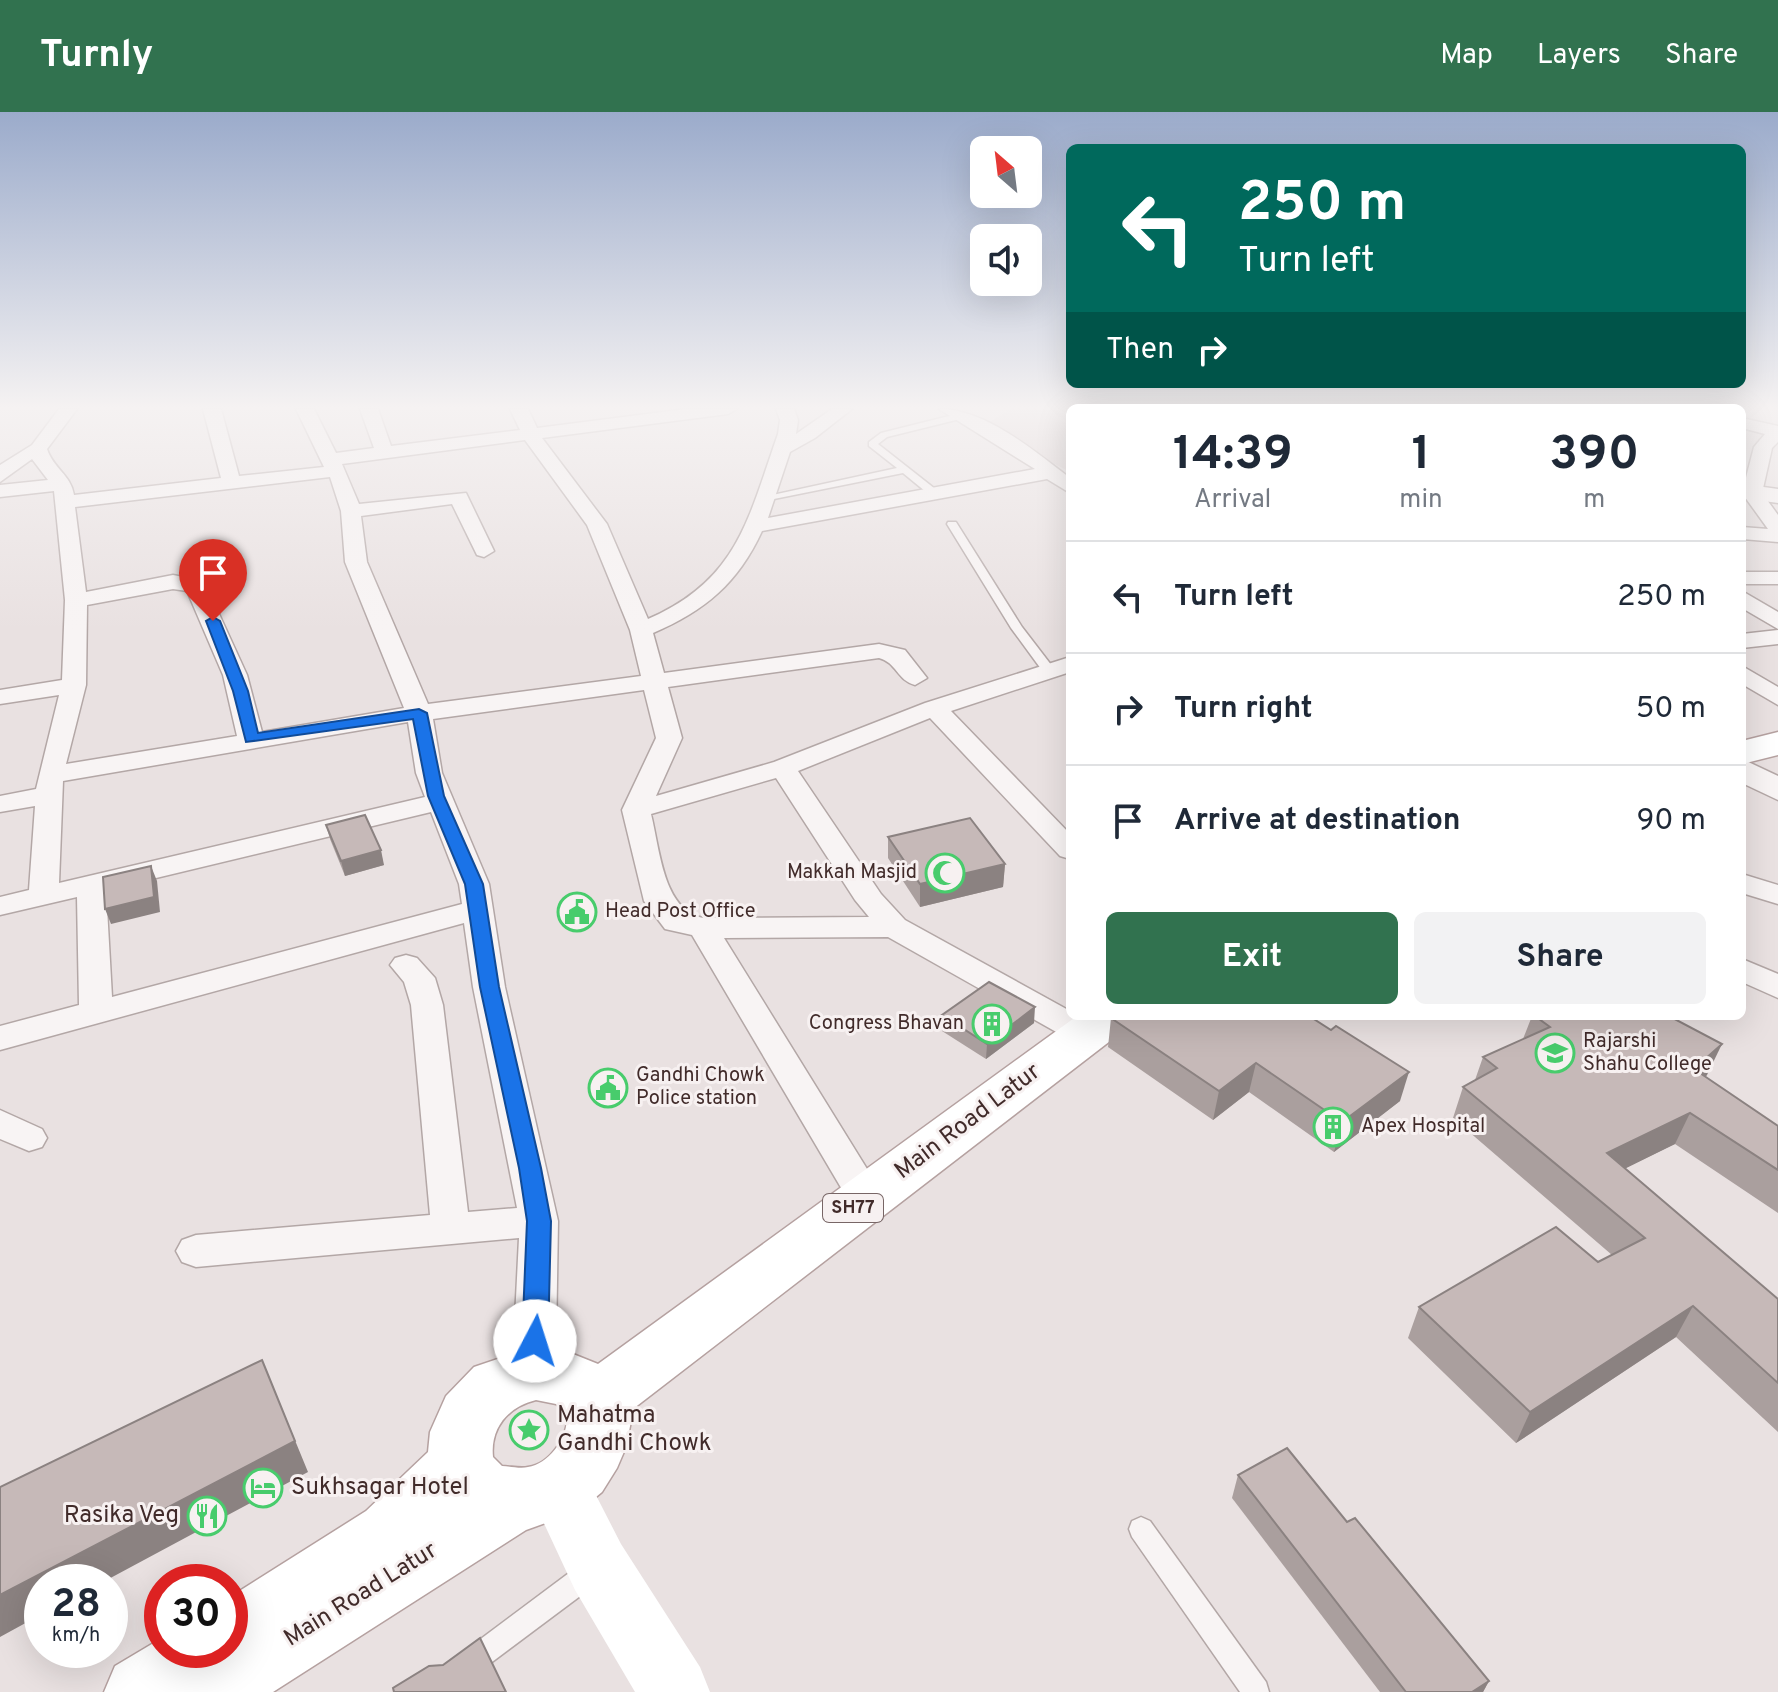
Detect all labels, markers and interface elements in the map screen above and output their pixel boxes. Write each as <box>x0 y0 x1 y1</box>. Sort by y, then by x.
text: Turnly <box>40 32 153 81</box>
text: Map <box>1440 38 1493 74</box>
text: Layers <box>1537 38 1621 74</box>
text: Share <box>1665 38 1738 74</box>
north arrow <box>970 136 1042 208</box>
map controls <box>970 136 1042 296</box>
text: 250 m <box>1238 170 1406 240</box>
icon: left <box>1106 176 1210 280</box>
button: sound <box>970 224 1042 296</box>
text: Turn left <box>1238 239 1375 285</box>
icon: right <box>1190 328 1234 372</box>
text: Then <box>1106 332 1174 369</box>
text: 14:39 <box>1173 426 1293 486</box>
text: 1 <box>1411 426 1431 486</box>
text: 390 <box>1549 426 1639 486</box>
text: Arrival <box>1194 484 1271 517</box>
text: min <box>1399 484 1443 517</box>
text: m <box>1583 484 1605 517</box>
pin <box>179 539 247 621</box>
icon: arrive <box>191 551 235 595</box>
icon: left <box>1106 575 1150 619</box>
text: Turn left <box>1174 579 1294 616</box>
text: 250 m <box>1617 579 1706 616</box>
icon: right <box>1106 687 1150 731</box>
text: Turn right <box>1174 691 1312 728</box>
text: 50 m <box>1636 691 1706 728</box>
icon: arrive <box>1106 799 1150 843</box>
text: Arrive at destination <box>1174 803 1460 840</box>
text: 90 m <box>1637 803 1706 840</box>
mosque icon: Makkah Masjid <box>924 852 966 894</box>
place label: Makkah Masjid <box>787 860 917 886</box>
public building icon: Head Post Office <box>556 891 598 933</box>
place label: Head Post Office <box>605 899 756 925</box>
button: Exit <box>1106 912 1398 1004</box>
button: Share <box>1414 912 1706 1004</box>
building icon: Congress Bhavan <box>971 1003 1013 1045</box>
place label: Congress Bhavan <box>809 1011 964 1037</box>
place label: Rajarshi Shahu College <box>1583 1029 1712 1078</box>
school or university icon: Rajarshi Shahu College <box>1534 1032 1576 1074</box>
street label: Main Road Latur <box>889 1057 1047 1187</box>
place label: Gandhi Chowk Police station <box>636 1063 765 1112</box>
public building icon: Gandhi Chowk Police station <box>587 1067 629 1109</box>
building icon: Apex Hospital <box>1312 1106 1354 1148</box>
place label: Apex Hospital <box>1361 1114 1485 1140</box>
road number: SH77 <box>823 1194 883 1222</box>
position arrow <box>493 1299 577 1383</box>
place label: Mahatma Gandhi Chowk <box>557 1401 712 1459</box>
place icon: Mahatma Gandhi Chowk <box>508 1409 550 1451</box>
hotel icon: Sukhsagar Hotel <box>242 1467 284 1509</box>
place label: Sukhsagar Hotel <box>291 1473 469 1503</box>
restaurant icon: Rasika Veg <box>186 1495 228 1537</box>
place label: Rasika Veg <box>64 1501 179 1531</box>
street label: Main Road Latur <box>279 1536 443 1654</box>
speed limit sign: 30 <box>144 1564 248 1668</box>
text: 28 <box>51 1581 101 1631</box>
text: km/h <box>52 1623 100 1649</box>

